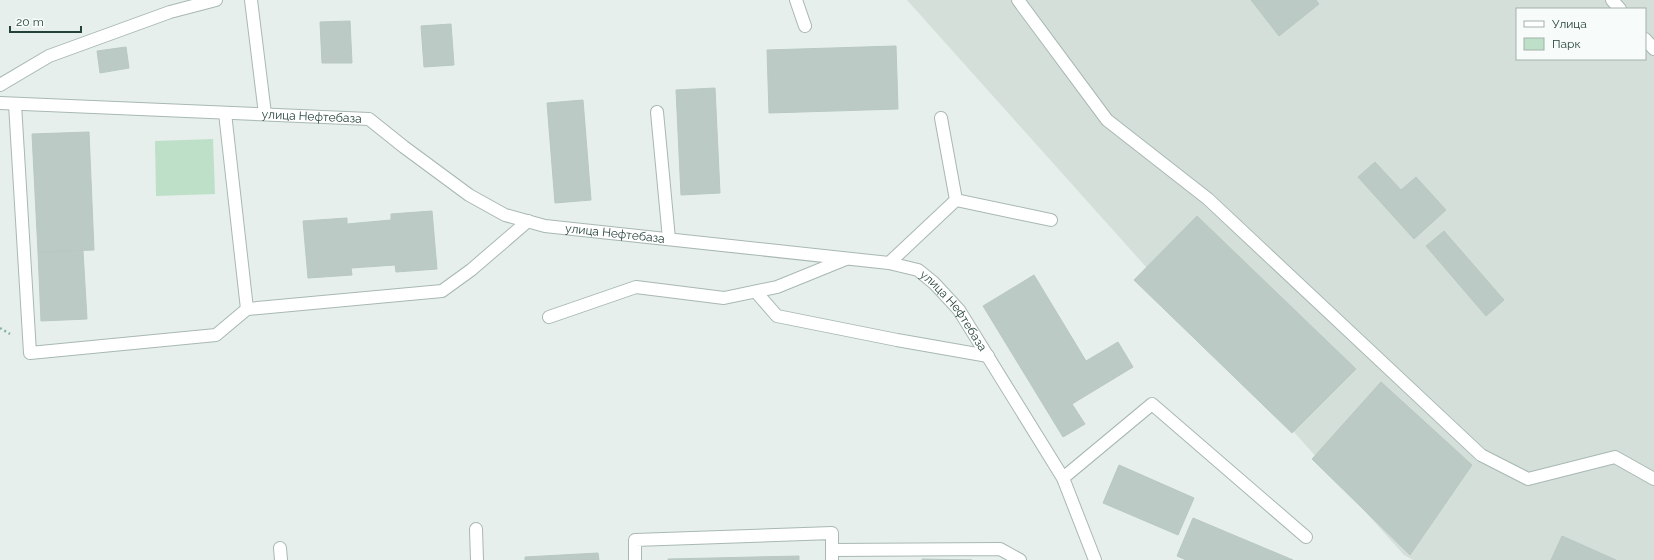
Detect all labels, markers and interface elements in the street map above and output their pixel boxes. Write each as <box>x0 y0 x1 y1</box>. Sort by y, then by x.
scale bar <box>10 8 81 34</box>
legend <box>1516 8 1646 60</box>
text: 20 m <box>16 15 44 29</box>
text: Улица <box>1552 17 1587 31</box>
text: Парк <box>1552 37 1581 51</box>
street label: улица Нефтебаза <box>261 107 362 126</box>
street label: улица Нефтебаза <box>565 221 665 246</box>
street label: улица Нефтебаза <box>917 267 990 354</box>

